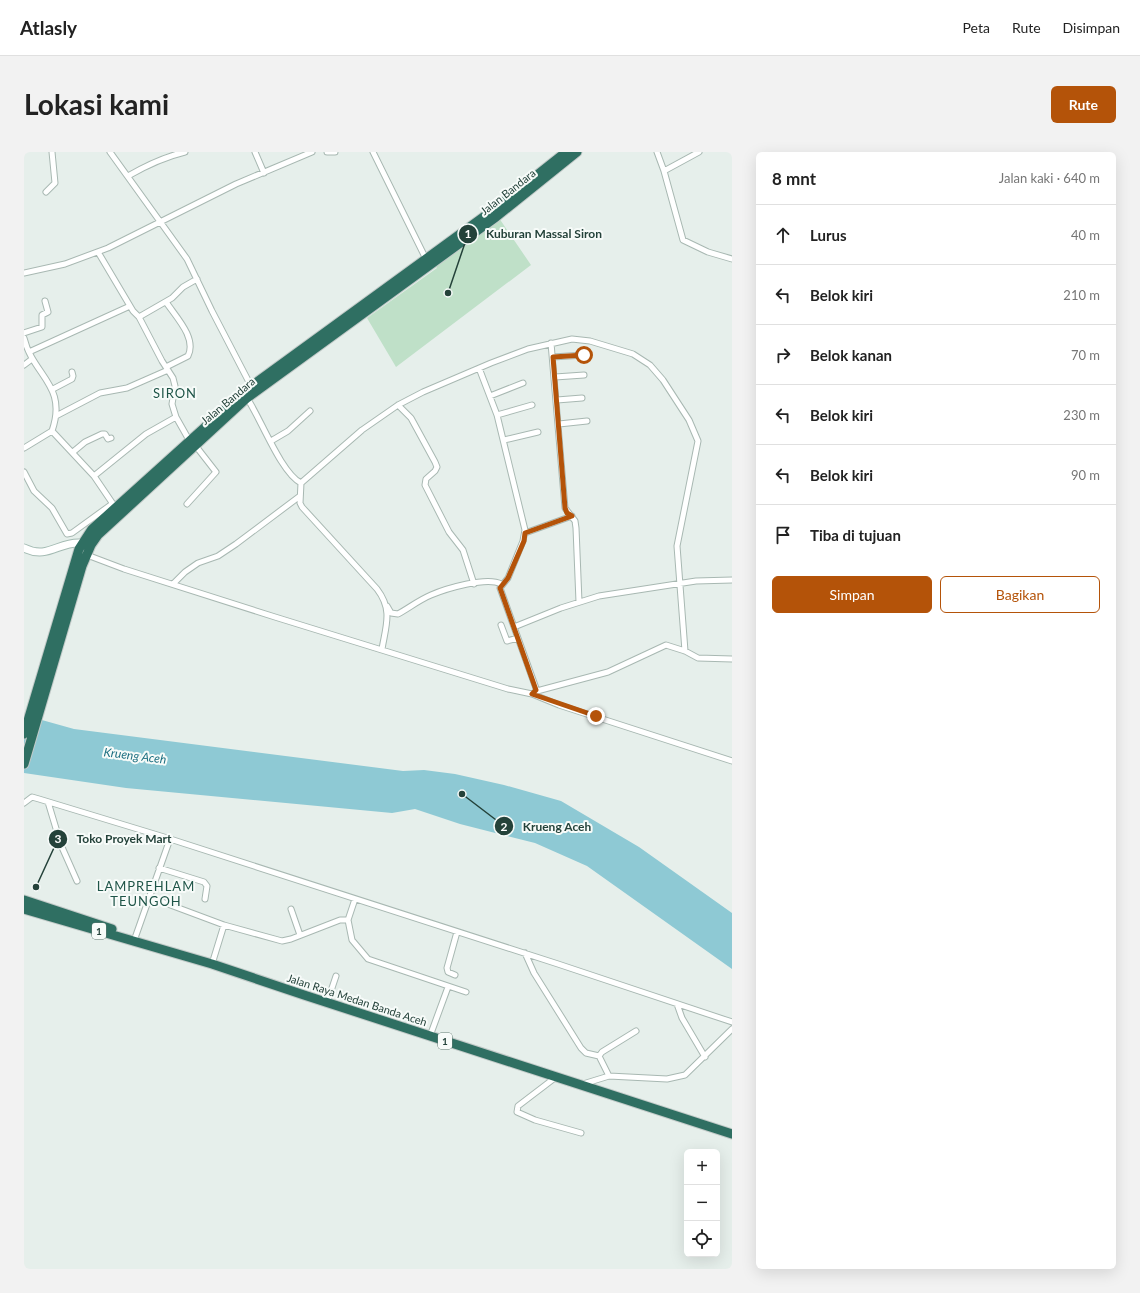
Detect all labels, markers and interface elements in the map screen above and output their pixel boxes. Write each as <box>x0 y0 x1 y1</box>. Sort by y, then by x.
text: Atlasly <box>20 16 77 39</box>
text: Peta <box>963 19 990 36</box>
text: Rute <box>1012 19 1041 36</box>
text: Disimpan <box>1063 19 1120 36</box>
button: Rute <box>1051 86 1116 123</box>
text: Lokasi kami <box>24 87 169 121</box>
street label: Jalan Bandara <box>477 166 538 217</box>
text: 8 mnt <box>772 168 816 189</box>
text: Jalan kaki · 640 m <box>999 170 1100 186</box>
callout: Kuburan Massal Siron <box>458 222 610 246</box>
icon: ahead <box>772 224 794 246</box>
text: 1 <box>465 226 472 241</box>
text: Kuburan Massal Siron <box>486 226 602 241</box>
text: Lurus <box>810 226 847 244</box>
text: 40 m <box>1071 227 1100 243</box>
icon: left <box>772 284 794 306</box>
text: Belok kiri <box>810 286 873 304</box>
text: 210 m <box>1063 287 1100 303</box>
icon: right <box>772 344 794 366</box>
route start <box>575 346 593 364</box>
text: Belok kanan <box>810 346 892 364</box>
text: 70 m <box>1071 347 1100 363</box>
street label: Jalan Bandara <box>198 374 257 427</box>
district label: SIRON <box>153 385 197 401</box>
icon: left <box>772 404 794 426</box>
text: Belok kiri <box>810 406 873 424</box>
text: 230 m <box>1063 407 1100 423</box>
icon: left <box>772 464 794 486</box>
text: Belok kiri <box>810 466 873 484</box>
text: 90 m <box>1071 467 1100 483</box>
icon: arrive <box>772 524 794 546</box>
text: Tiba di tujuan <box>810 526 901 544</box>
button: Simpan <box>772 576 932 613</box>
button: Bagikan <box>940 576 1100 613</box>
route end <box>587 707 605 725</box>
water label: Krueng Aceh <box>103 744 167 767</box>
callout: Krueng Aceh <box>494 814 599 838</box>
text: 2 <box>501 819 508 834</box>
text: Krueng Aceh <box>523 819 591 834</box>
callout: Toko Proyek Mart <box>48 827 179 851</box>
text: 3 <box>55 831 62 846</box>
text: Toko Proyek Mart <box>77 831 172 846</box>
district label: LAMPREHLAM TEUNGOH <box>97 878 195 909</box>
road number: 1 <box>92 923 106 939</box>
street label: Jalan Raya Medan Banda Aceh <box>286 971 429 1028</box>
road number: 1 <box>438 1033 452 1049</box>
map controls <box>684 1149 720 1257</box>
button: + <box>684 1149 720 1185</box>
button: − <box>684 1185 720 1221</box>
button: locate <box>684 1221 720 1257</box>

